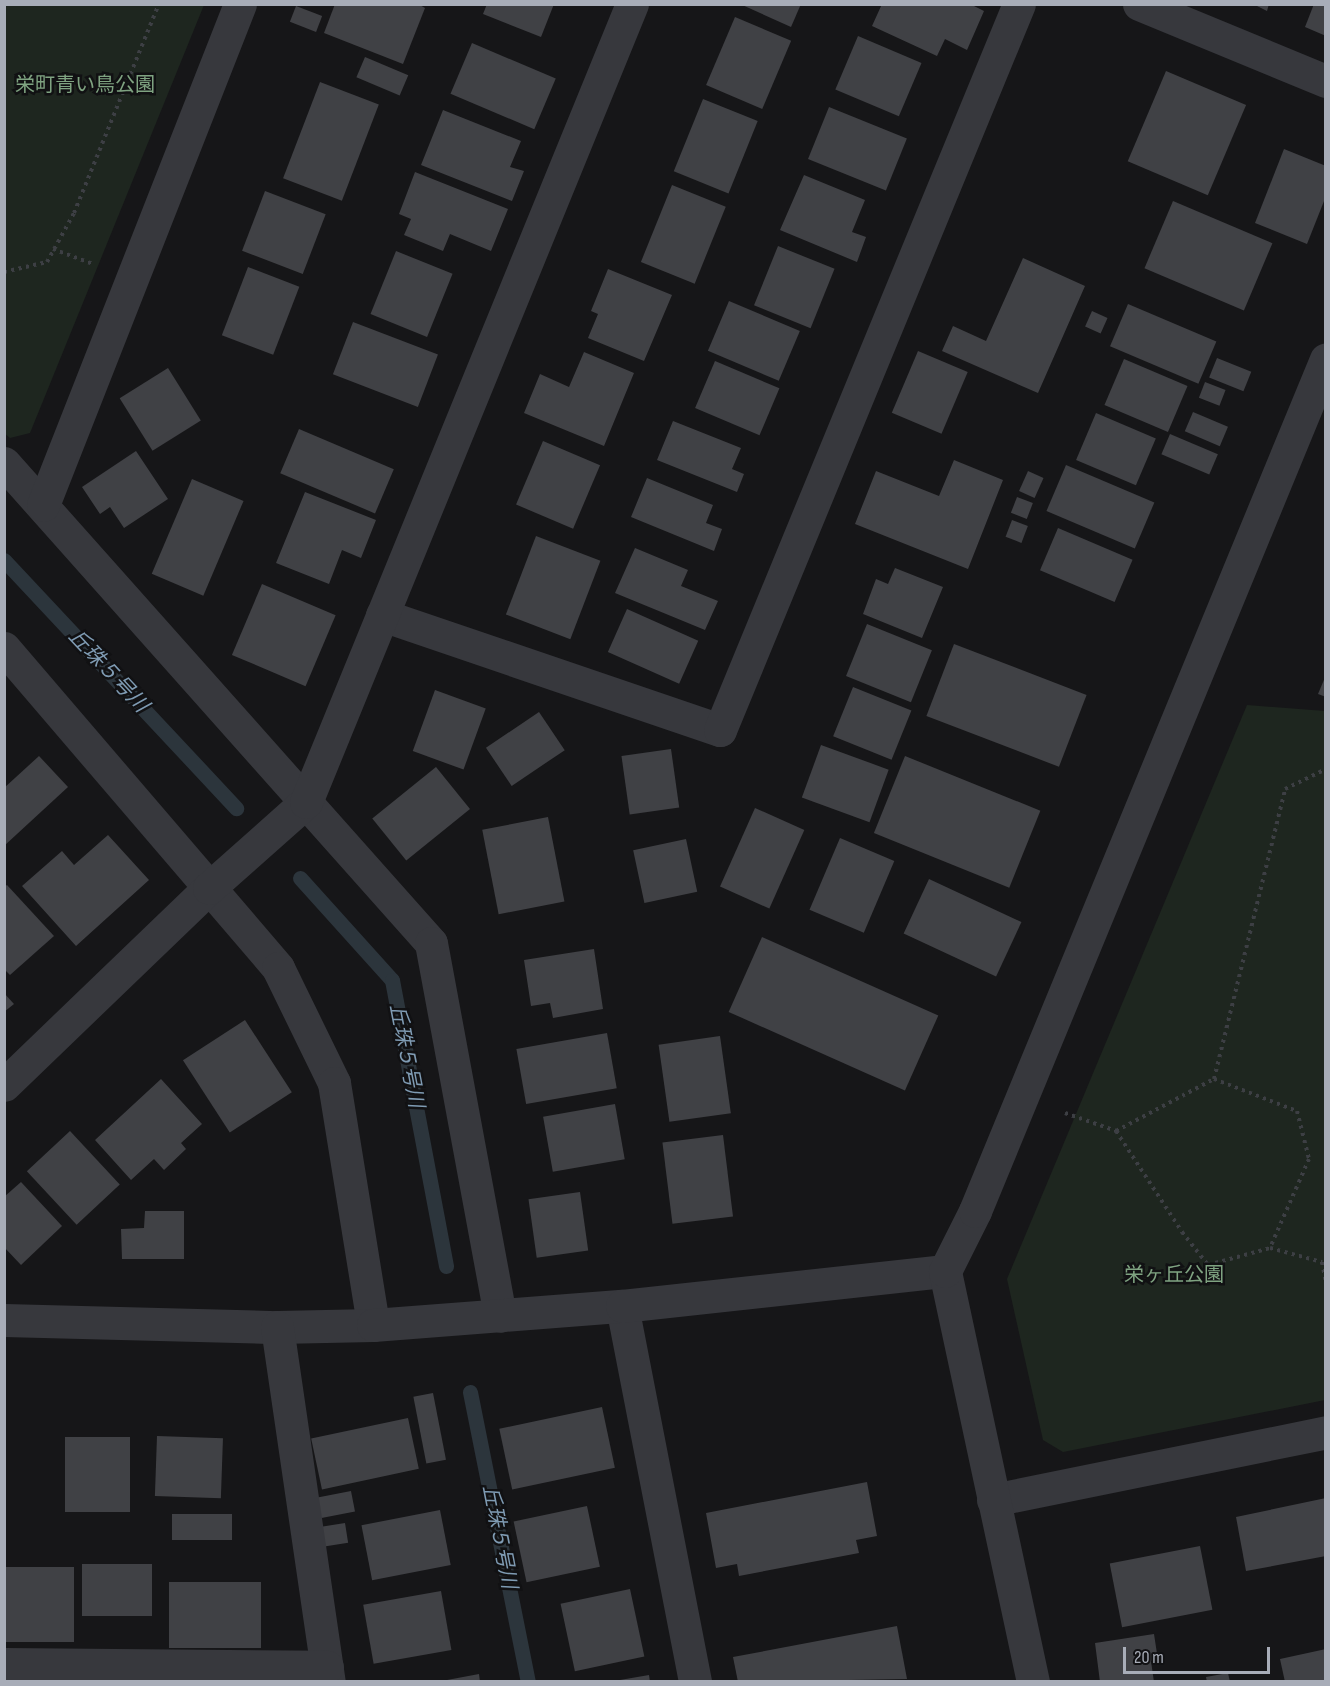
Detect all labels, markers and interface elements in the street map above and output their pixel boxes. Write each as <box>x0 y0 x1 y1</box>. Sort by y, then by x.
park label: 栄町青い鳥公園 <box>15 73 155 97</box>
water label: 丘珠５号川 <box>63 624 153 718</box>
water label: 丘珠５号川 <box>384 1002 428 1110</box>
park label: 栄ヶ丘公園 <box>1124 1263 1224 1287</box>
water label: 丘珠５号川 <box>477 1483 521 1591</box>
scale bar <box>1126 1635 1273 1673</box>
text: 20 m <box>1134 1647 1164 1668</box>

